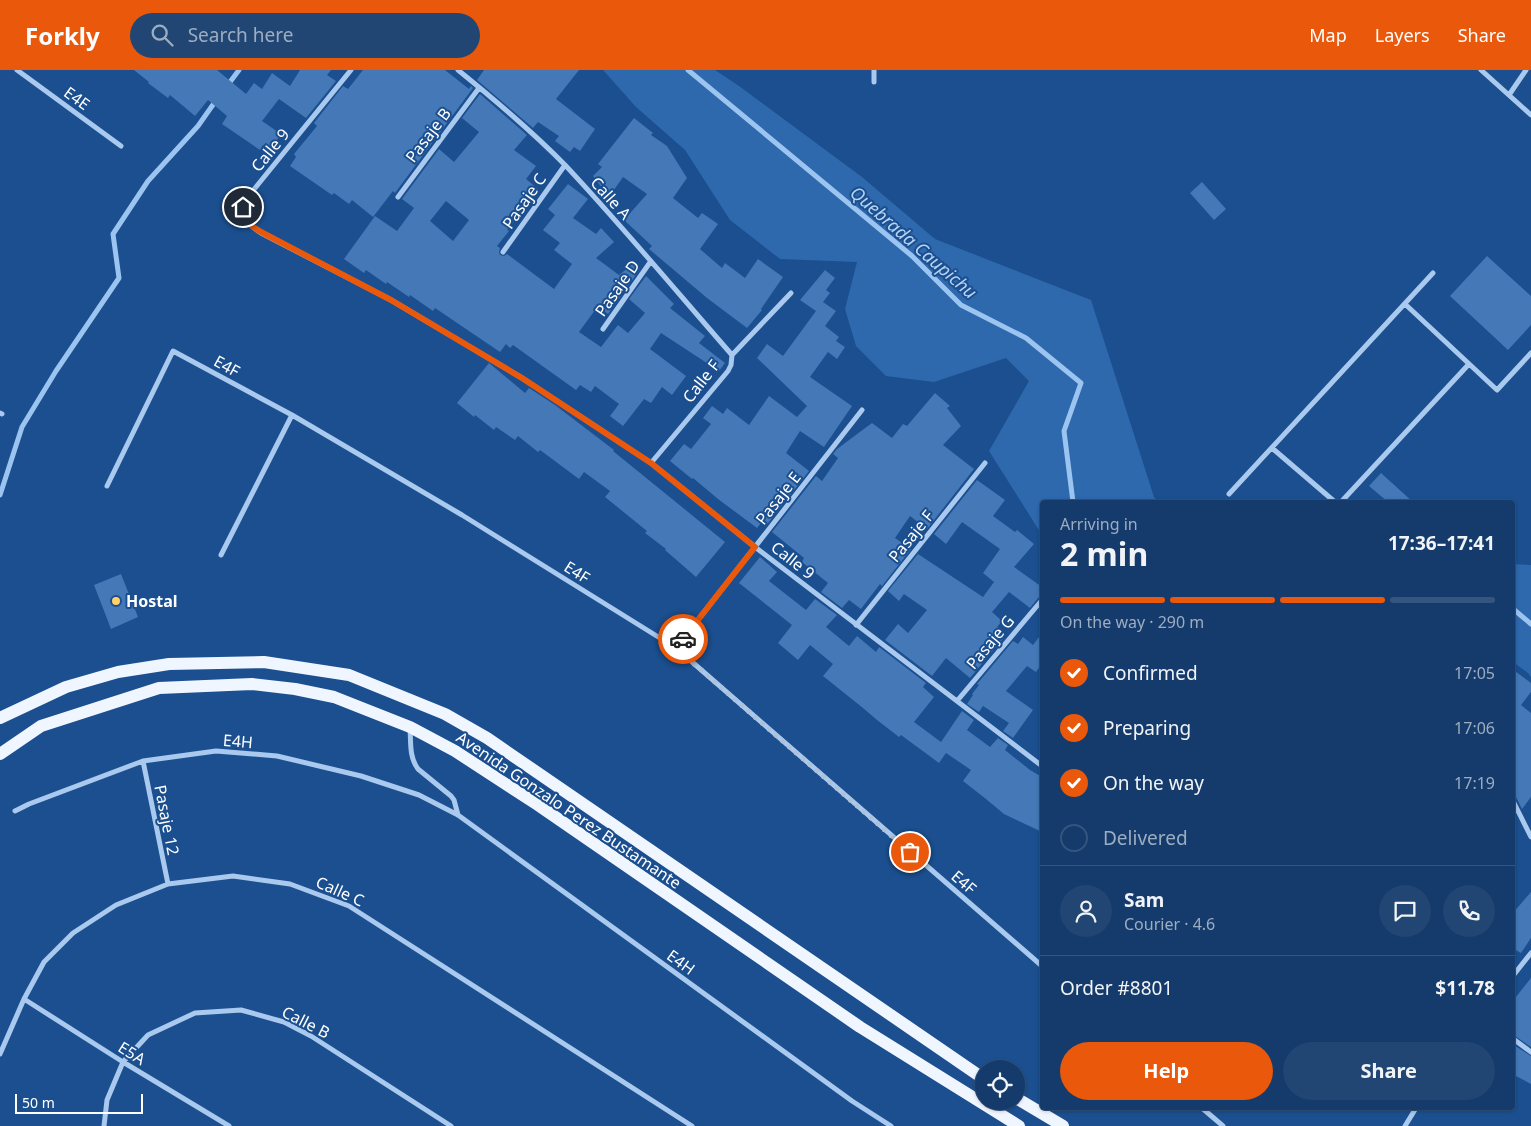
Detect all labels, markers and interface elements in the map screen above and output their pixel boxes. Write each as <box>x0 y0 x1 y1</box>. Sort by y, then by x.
search box <box>130 13 480 58</box>
text: Forkly <box>25 19 100 52</box>
icon: search <box>148 21 176 49</box>
text: Search here <box>188 22 293 48</box>
text: Map <box>1309 23 1347 47</box>
text: Layers <box>1375 23 1430 47</box>
text: Share <box>1458 23 1506 47</box>
street label: E4E <box>60 81 94 115</box>
street label: Pasaje B <box>400 103 456 167</box>
street label: Calle 9 <box>246 124 294 176</box>
street label: Pasaje C <box>497 169 551 233</box>
street label: Calle A <box>586 172 637 225</box>
water label: Quebrada Caupichu <box>846 180 982 304</box>
pin <box>222 186 264 228</box>
icon: home <box>229 193 257 221</box>
street label: Pasaje D <box>590 255 644 321</box>
street label: E4F <box>210 350 244 382</box>
street label: Calle F <box>677 355 725 407</box>
street label: Pasaje E <box>750 467 806 529</box>
street label: Pasaje F <box>883 505 939 567</box>
text: Arriving in <box>1060 513 1138 535</box>
text: 17:36–17:41 <box>1388 530 1495 556</box>
text: 2 min <box>1060 532 1148 575</box>
street label: Calle 9 <box>767 536 819 584</box>
street label: E4F <box>560 556 594 588</box>
place label: Hostal <box>126 590 178 612</box>
marker: Hostal <box>110 595 122 607</box>
street label: Pasaje G <box>961 610 1019 674</box>
text: On the way · 290 m <box>1060 611 1204 633</box>
courier <box>658 614 708 664</box>
icon: car <box>669 625 697 653</box>
icon: check <box>1060 659 1088 687</box>
text: Confirmed <box>1103 660 1198 686</box>
text: 17:05 <box>1454 662 1495 684</box>
icon: check <box>1060 714 1088 742</box>
text: Preparing <box>1103 715 1191 741</box>
text: 17:06 <box>1454 717 1495 739</box>
street label: Avenida Gonzalo Perez Bustamante <box>452 726 686 894</box>
street label: E4H <box>222 729 254 753</box>
icon: check <box>1060 769 1088 797</box>
text: On the way <box>1103 770 1204 796</box>
text: 17:19 <box>1454 772 1495 794</box>
street label: Pasaje 12 <box>149 783 185 857</box>
text: Delivered <box>1103 825 1188 851</box>
pin <box>889 831 931 873</box>
icon: bag <box>896 838 924 866</box>
street label: E4F <box>947 865 981 899</box>
street label: Calle C <box>312 871 368 911</box>
button: person <box>1060 885 1112 937</box>
button: chat <box>1379 885 1431 937</box>
button: phone <box>1443 885 1495 937</box>
text: Sam <box>1124 887 1164 913</box>
text: Courier · 4.6 <box>1124 913 1215 935</box>
street label: E4H <box>662 944 700 980</box>
text: Order #8801 <box>1060 975 1173 1001</box>
text: $11.78 <box>1435 975 1495 1001</box>
street label: Calle B <box>278 1001 334 1043</box>
street label: E5A <box>114 1036 150 1070</box>
button: Help <box>1060 1042 1273 1100</box>
button: Share <box>1283 1042 1495 1100</box>
map controls <box>975 1060 1025 1110</box>
button: locate <box>975 1060 1025 1110</box>
scale bar <box>15 1091 142 1114</box>
text: 50 m <box>22 1093 55 1112</box>

